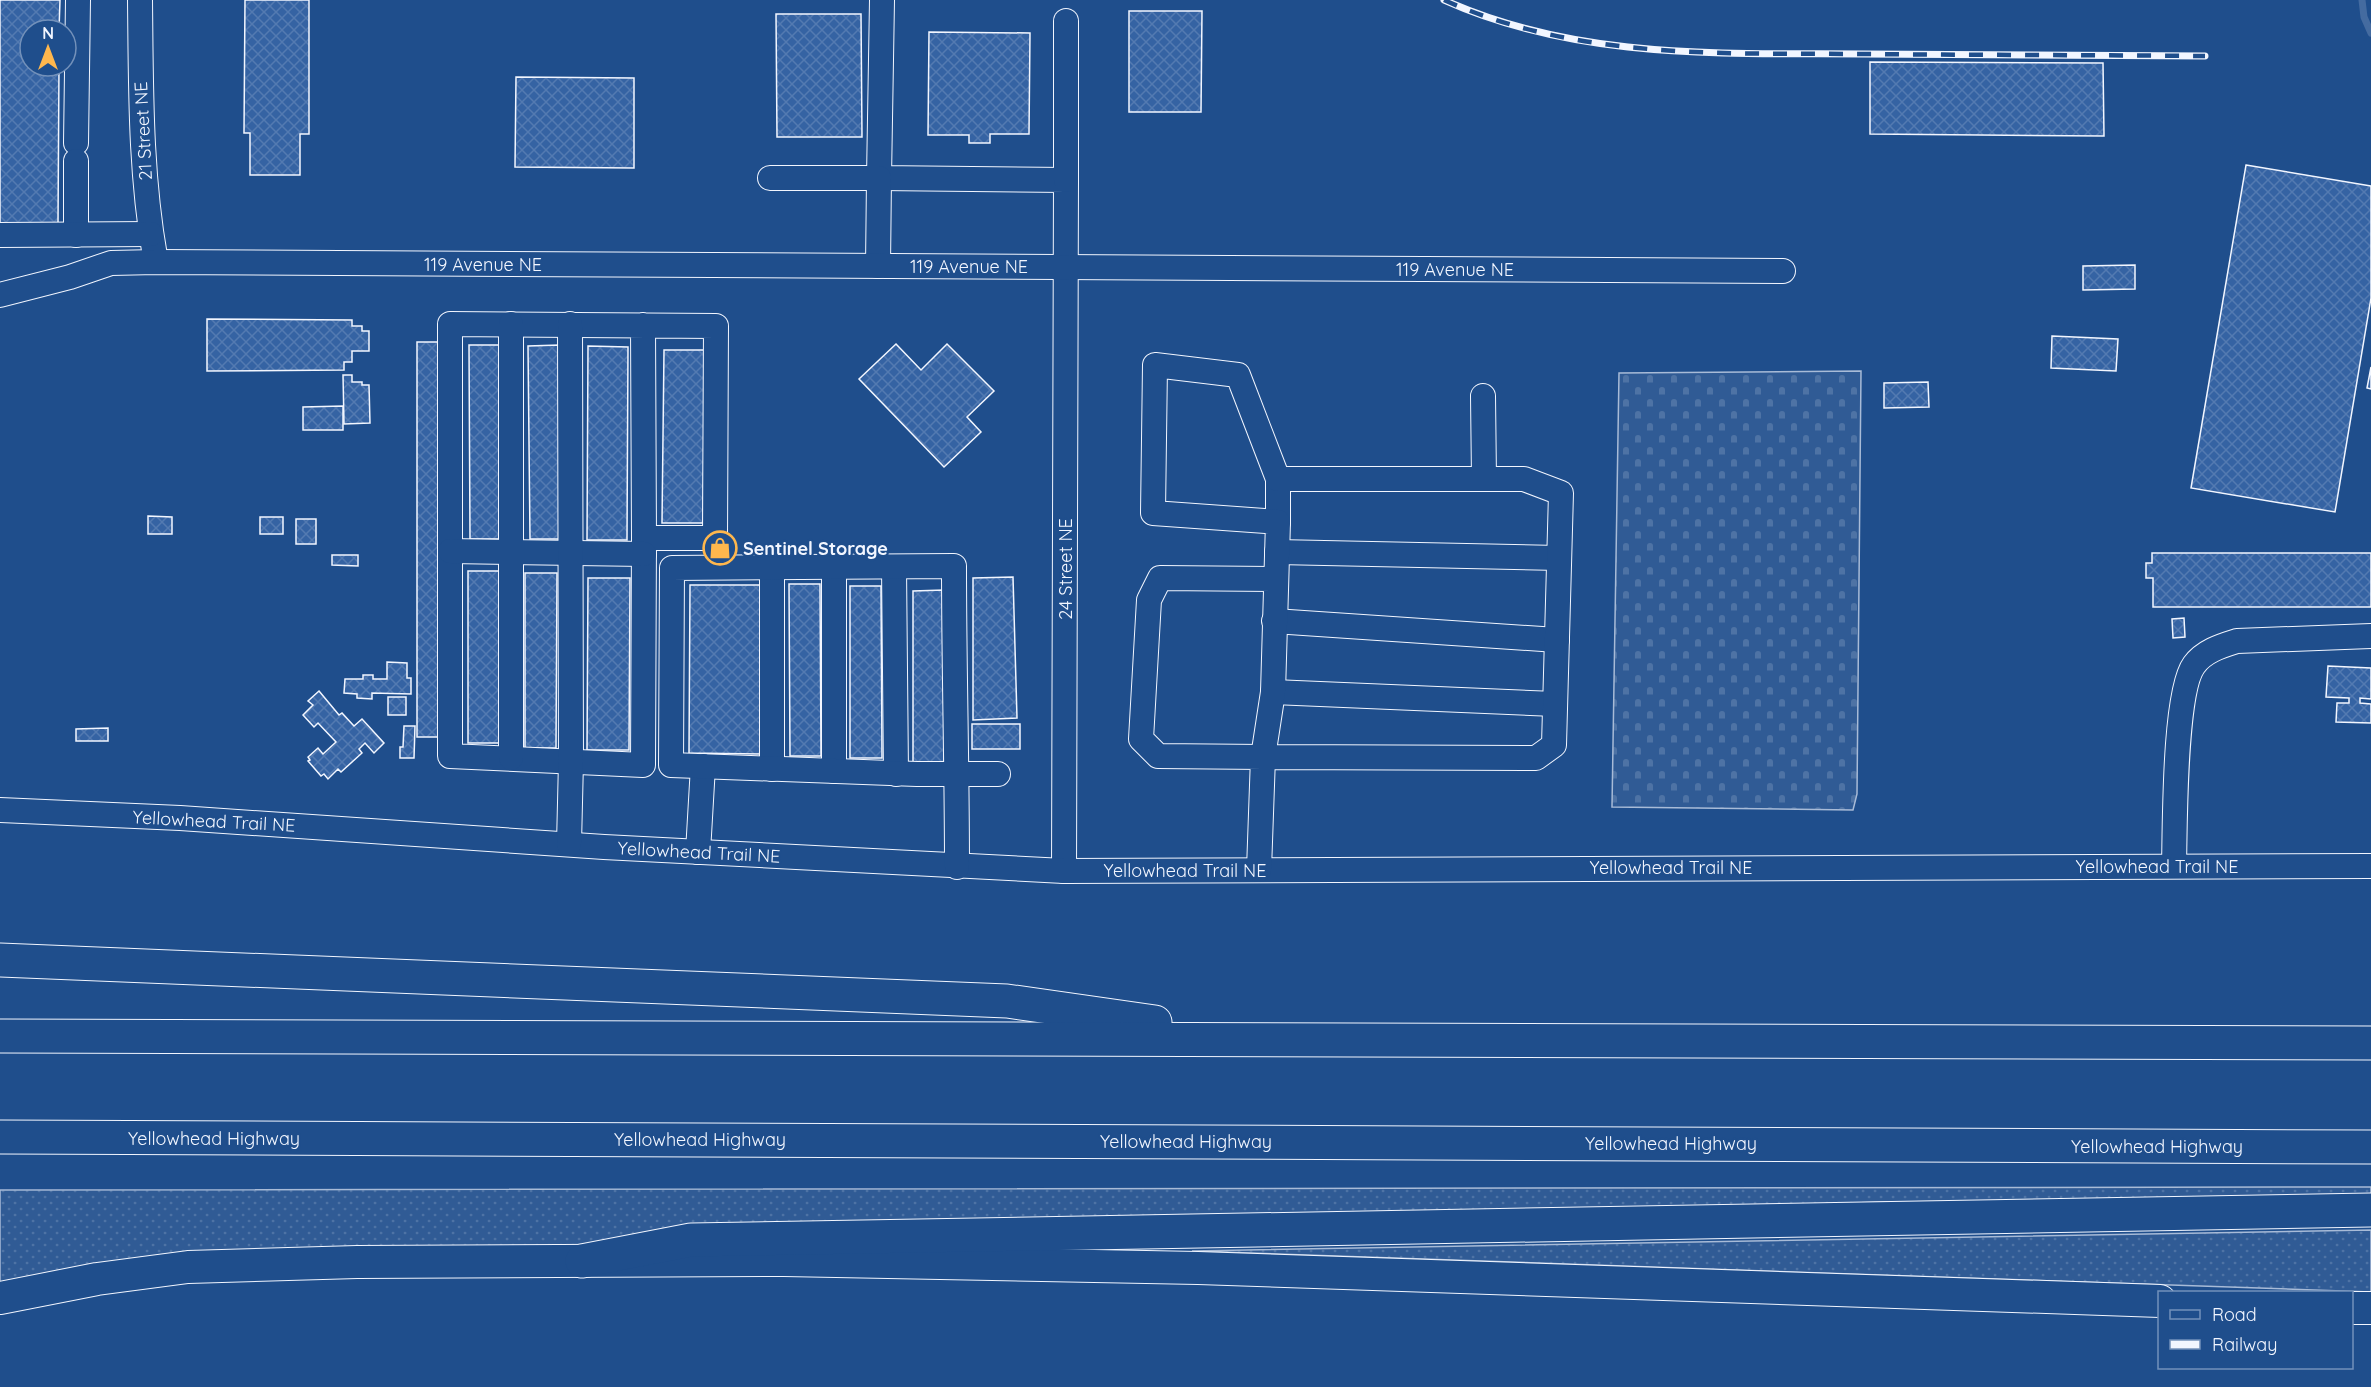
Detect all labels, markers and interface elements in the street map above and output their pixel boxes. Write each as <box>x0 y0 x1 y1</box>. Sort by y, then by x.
north arrow <box>18 18 78 78</box>
text: N <box>42 23 54 43</box>
street label: 21 Street NE <box>129 81 157 181</box>
street label: 119 Avenue NE <box>424 253 542 276</box>
street label: 119 Avenue NE <box>910 255 1028 278</box>
street label: 119 Avenue NE <box>1396 258 1514 281</box>
street label: 24 Street NE <box>1054 518 1077 620</box>
shop icon: Sentinel Storage <box>702 530 738 566</box>
place label: Sentinel Storage <box>743 537 888 560</box>
street label: Yellowhead Trail NE <box>132 805 296 837</box>
street label: Yellowhead Trail NE <box>617 836 781 868</box>
street label: Yellowhead Trail NE <box>2076 855 2238 878</box>
street label: Yellowhead Trail NE <box>1590 856 1752 879</box>
street label: Yellowhead Trail NE <box>1104 859 1266 882</box>
street label: Yellowhead Highway <box>128 1127 300 1150</box>
street label: Yellowhead Highway <box>614 1128 786 1151</box>
street label: Yellowhead Highway <box>1100 1130 1272 1153</box>
street label: Yellowhead Highway <box>1585 1132 1757 1155</box>
street label: Yellowhead Highway <box>2071 1135 2243 1158</box>
legend <box>2158 1291 2353 1369</box>
text: Road <box>2212 1303 2257 1326</box>
text: Railway <box>2212 1333 2278 1356</box>

